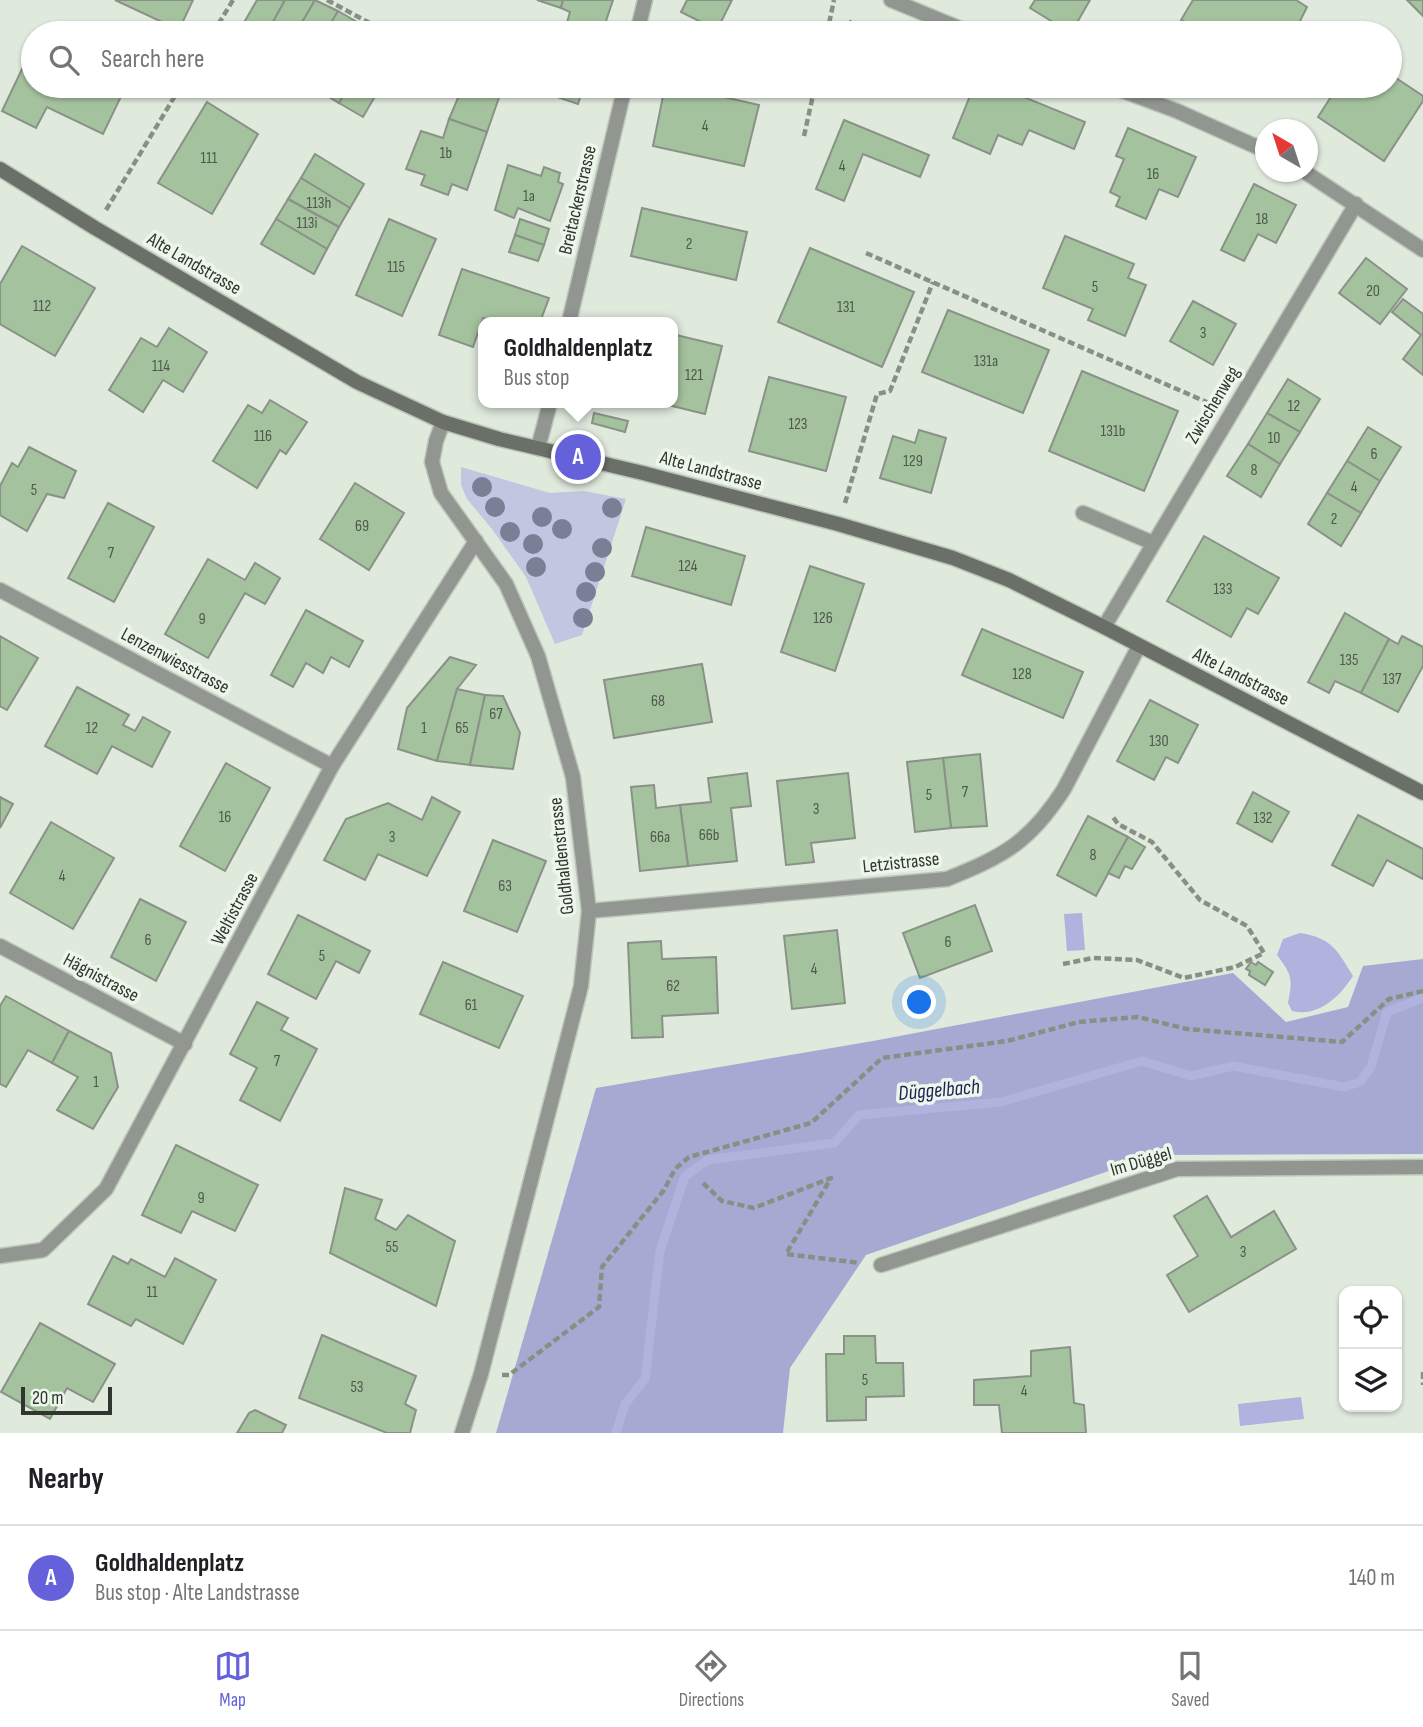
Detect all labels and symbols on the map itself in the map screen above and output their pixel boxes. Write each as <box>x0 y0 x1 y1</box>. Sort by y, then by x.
house number: 4 <box>702 117 709 136</box>
north arrow <box>1255 119 1318 182</box>
street label: Breitackerstrasse <box>554 143 602 257</box>
house number: 1b <box>440 144 452 163</box>
house number: 111 <box>201 149 218 168</box>
house number: 4 <box>839 157 846 176</box>
house number: 16 <box>1147 165 1159 184</box>
house number: 1a <box>523 187 535 206</box>
house number: 113h <box>307 194 331 213</box>
house number: 18 <box>1256 210 1268 229</box>
house number: 113i <box>297 214 317 233</box>
street label: Alte Landstrasse <box>142 227 245 300</box>
house number: 2 <box>686 235 692 254</box>
house number: 115 <box>387 258 405 277</box>
house number: 5 <box>1092 278 1098 297</box>
house number: 20 <box>1366 282 1380 301</box>
house number: 112 <box>33 297 51 316</box>
house number: 131 <box>837 298 855 317</box>
house number: 3 <box>1200 324 1206 343</box>
house number: 131a <box>974 352 998 371</box>
house number: 114 <box>152 357 170 376</box>
street label: Zwischenweg <box>1181 362 1245 448</box>
house number: 121 <box>685 366 703 385</box>
house number: 12 <box>1288 397 1300 416</box>
house number: 123 <box>788 415 808 434</box>
house number: 131b <box>1101 422 1125 441</box>
house number: 116 <box>254 427 272 446</box>
house number: 10 <box>1268 429 1280 448</box>
pin: A <box>555 431 601 483</box>
house number: 6 <box>1370 445 1378 464</box>
street label: Alte Landstrasse <box>656 446 765 496</box>
house number: 129 <box>903 452 923 471</box>
house number: 8 <box>1250 461 1258 480</box>
house number: 4 <box>1351 478 1358 497</box>
house number: 5 <box>31 481 37 500</box>
house number: 2 <box>1331 510 1337 529</box>
house number: 69 <box>355 517 369 536</box>
house number: 7 <box>108 544 115 563</box>
house number: 124 <box>679 557 698 576</box>
house number: 133 <box>1213 580 1233 599</box>
house number: 126 <box>813 609 833 628</box>
house number: 9 <box>198 610 206 629</box>
street label: Lenzenwiesstrasse <box>117 623 233 699</box>
street label: Alte Landstrasse <box>1188 643 1293 711</box>
house number: 135 <box>1340 651 1358 670</box>
house number: 128 <box>1012 665 1032 684</box>
house number: 137 <box>1383 670 1402 689</box>
house number: 68 <box>651 692 665 711</box>
house number: 67 <box>489 705 503 724</box>
house number: 12 <box>86 719 98 738</box>
house number: 1 <box>421 719 427 738</box>
house number: 65 <box>455 719 469 738</box>
house number: 130 <box>1149 732 1169 751</box>
house number: 7 <box>962 783 969 802</box>
house number: 5 <box>926 786 932 805</box>
street label: Goldhaldenstrasse <box>544 796 580 916</box>
house number: 3 <box>813 800 819 819</box>
house number: 16 <box>219 808 231 827</box>
house number: 132 <box>1254 809 1272 828</box>
house number: 66b <box>699 826 719 845</box>
house number: 3 <box>389 828 395 847</box>
house number: 66a <box>650 828 670 847</box>
house number: 8 <box>1089 846 1097 865</box>
street label: Letzistrasse <box>862 848 940 878</box>
house number: 4 <box>59 867 66 886</box>
street label: Weltistrasse <box>206 869 264 949</box>
house number: 63 <box>498 877 512 896</box>
house number: 6 <box>144 931 152 950</box>
house number: 6 <box>944 933 952 952</box>
house number: 5 <box>319 947 325 966</box>
street label: Hägnistrasse <box>59 949 143 1007</box>
house number: 4 <box>811 960 818 979</box>
house number: 62 <box>666 977 680 996</box>
your location <box>902 985 936 1019</box>
house number: 61 <box>465 996 478 1015</box>
house number: 7 <box>274 1052 281 1071</box>
house number: 1 <box>93 1073 99 1092</box>
water label: Düggelbach <box>897 1074 981 1106</box>
street label: Im Düggel <box>1108 1142 1174 1182</box>
house number: 9 <box>197 1189 205 1208</box>
house number: 55 <box>386 1238 398 1257</box>
house number: 3 <box>1240 1243 1246 1262</box>
house number: 11 <box>146 1283 158 1302</box>
house number: 5 <box>862 1371 868 1390</box>
house number: 53 <box>350 1378 364 1397</box>
house number: 4 <box>1021 1382 1028 1401</box>
scale bar <box>21 1384 112 1416</box>

